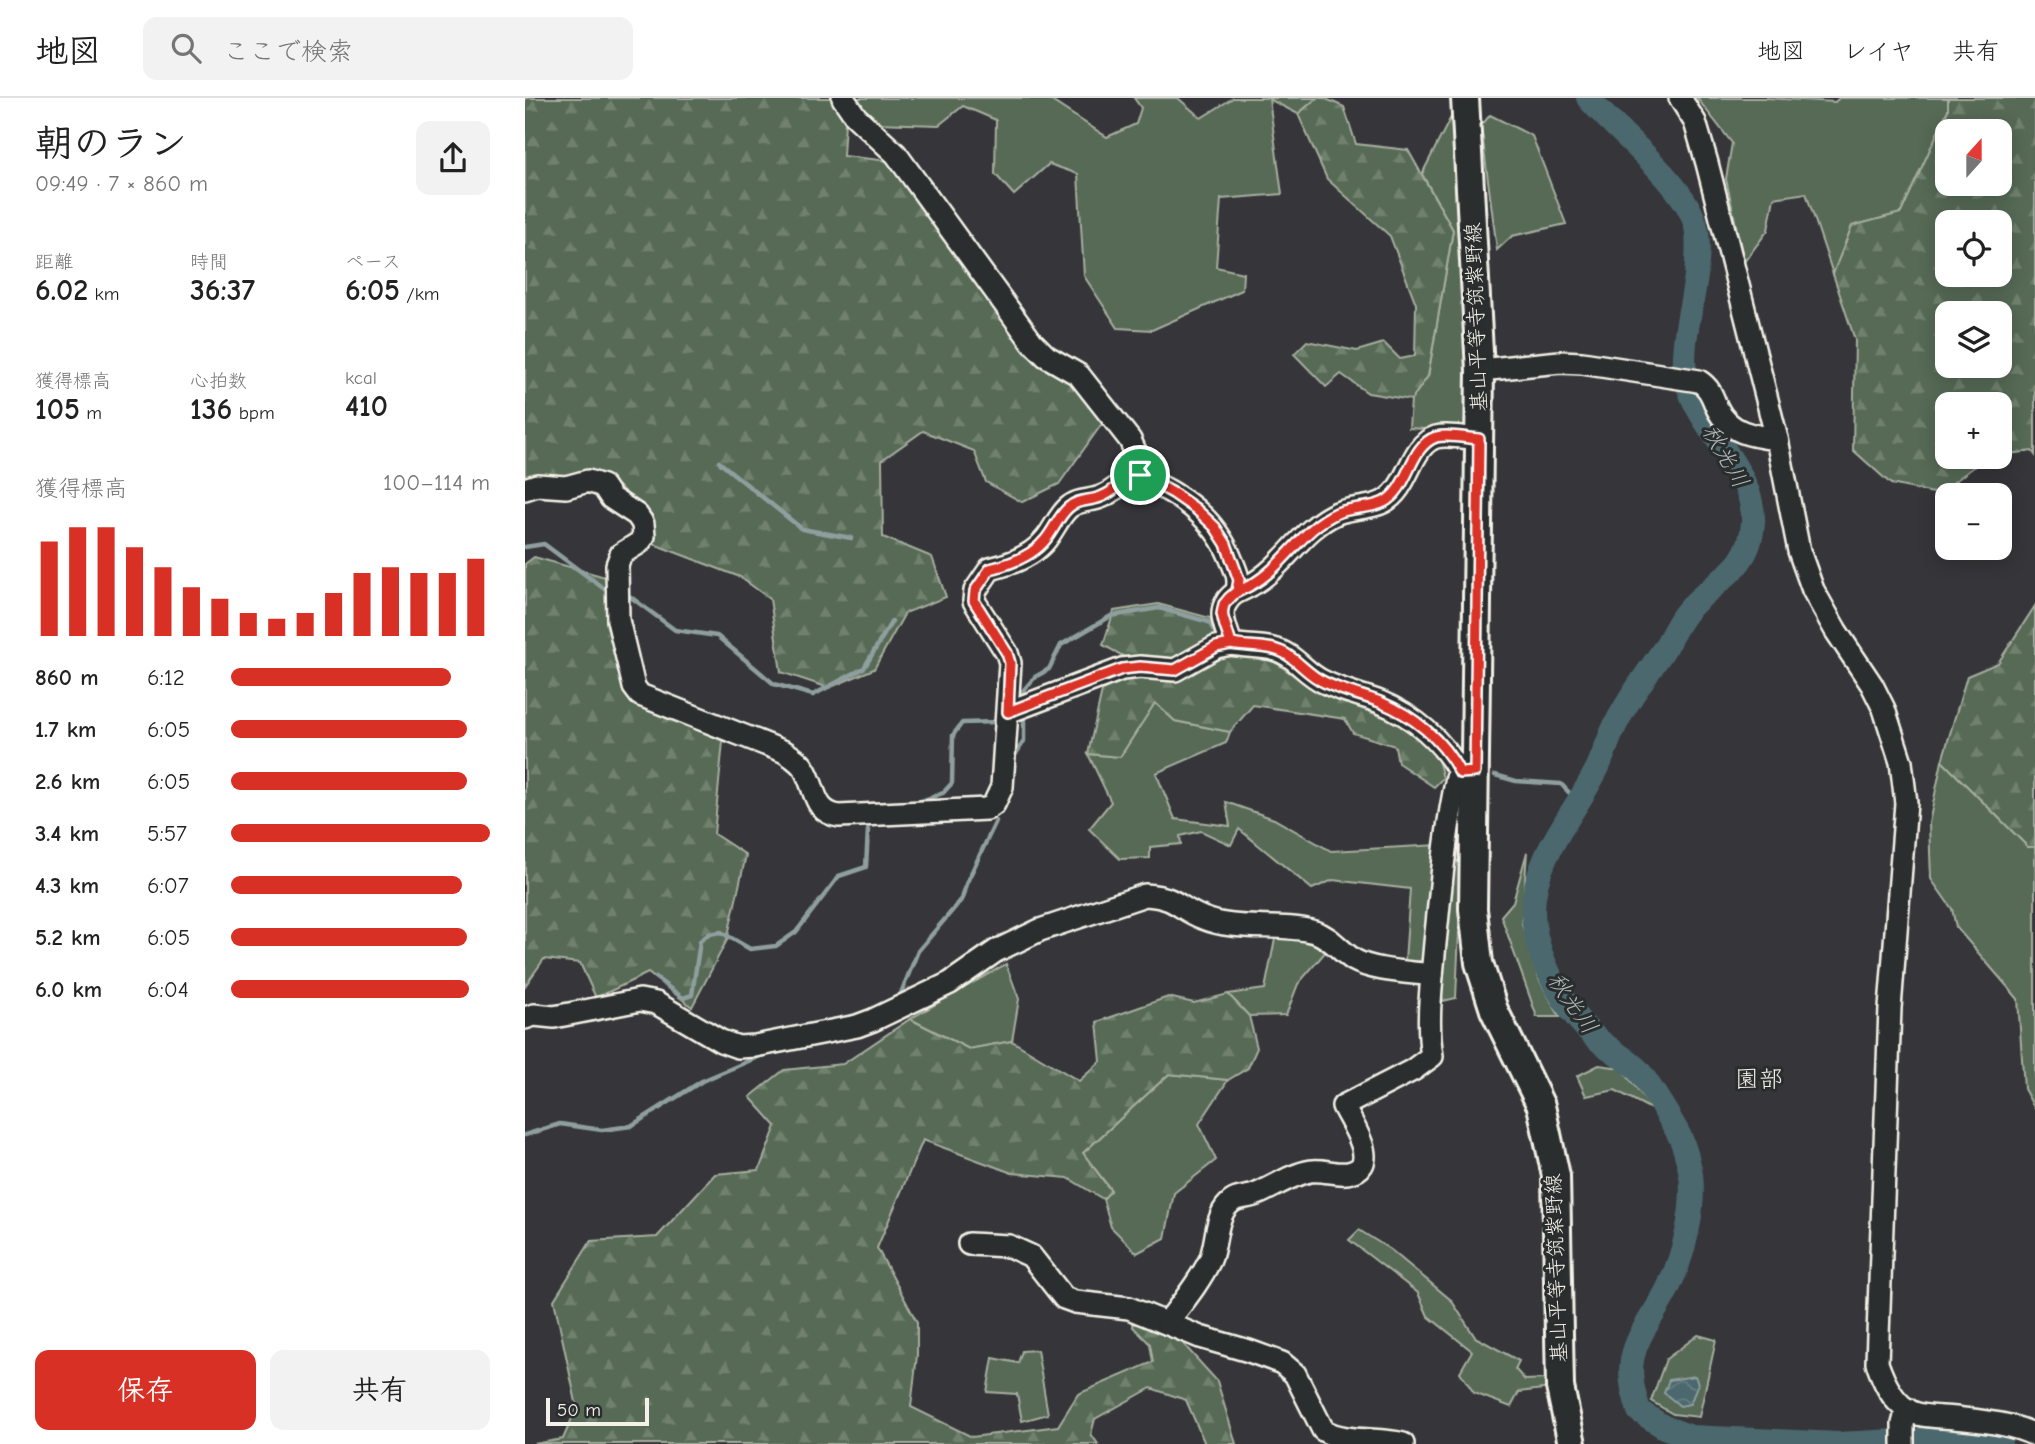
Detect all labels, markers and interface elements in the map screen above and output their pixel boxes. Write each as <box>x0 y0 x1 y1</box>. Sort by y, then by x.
search box <box>143 17 633 80</box>
icon: search <box>167 29 205 67</box>
text: 地図 <box>35 32 101 70</box>
text: ここで検索 <box>223 37 353 67</box>
text: 地図 <box>1757 37 1805 65</box>
text: レイヤ <box>1843 37 1914 65</box>
text: 共有 <box>1952 37 2000 65</box>
north arrow <box>1935 119 2013 196</box>
map controls <box>1935 119 2012 560</box>
button: share <box>416 121 490 195</box>
text: 朝のラン <box>35 122 187 166</box>
text: 09:49 · 7 × 860 m <box>35 170 208 197</box>
button: locate <box>1935 210 2012 287</box>
street label: 基山平等寺筑紫野線 <box>1461 222 1491 412</box>
text: 距離 <box>35 251 73 273</box>
text: 時間 <box>190 251 228 273</box>
text: ペース <box>345 251 401 273</box>
text: 6.02 <box>35 273 88 308</box>
text: 36:37 <box>190 273 255 308</box>
text: 6:05 <box>345 273 400 308</box>
text: km <box>88 283 120 305</box>
text: /km <box>400 283 440 305</box>
button: layers <box>1935 301 2012 378</box>
text: kcal <box>345 367 377 389</box>
text: 獲得標高 <box>35 370 111 392</box>
text: 心拍数 <box>190 370 247 392</box>
text: 410 <box>345 389 388 424</box>
text: 105 <box>35 392 80 427</box>
text: 136 <box>190 392 232 427</box>
button: + <box>1935 392 2012 469</box>
text: m <box>80 402 102 424</box>
text: bpm <box>232 402 275 424</box>
water label: 秋光川 <box>1697 420 1755 493</box>
pin <box>1110 445 1170 505</box>
icon: arrive <box>1121 456 1159 494</box>
text: 100–114 m <box>383 469 490 496</box>
text: 獲得標高 <box>35 475 127 502</box>
button: − <box>1935 483 2012 560</box>
text: 860 m <box>35 664 98 691</box>
text: 6:12 <box>147 664 185 691</box>
text: 1.7 km <box>35 716 96 743</box>
text: 6:05 <box>147 716 190 743</box>
text: 2.6 km <box>35 768 100 795</box>
text: 6:05 <box>147 768 190 795</box>
text: 3.4 km <box>35 820 99 847</box>
text: 5:57 <box>147 820 187 847</box>
text: 4.3 km <box>35 872 99 899</box>
text: 6:07 <box>147 872 189 899</box>
text: 5.2 km <box>35 924 101 951</box>
text: 6:05 <box>147 924 190 951</box>
water label: 秋光川 <box>1542 967 1603 1039</box>
text: 6.0 km <box>35 976 102 1003</box>
text: 6:04 <box>147 976 189 1003</box>
district label: 園部 <box>1735 1065 1783 1093</box>
street label: 基山平等寺筑紫野線 <box>1541 1173 1571 1363</box>
button: 保存 <box>35 1350 256 1430</box>
button: 共有 <box>270 1350 490 1430</box>
scale bar <box>546 1395 649 1427</box>
text: 50 m <box>557 1399 601 1421</box>

